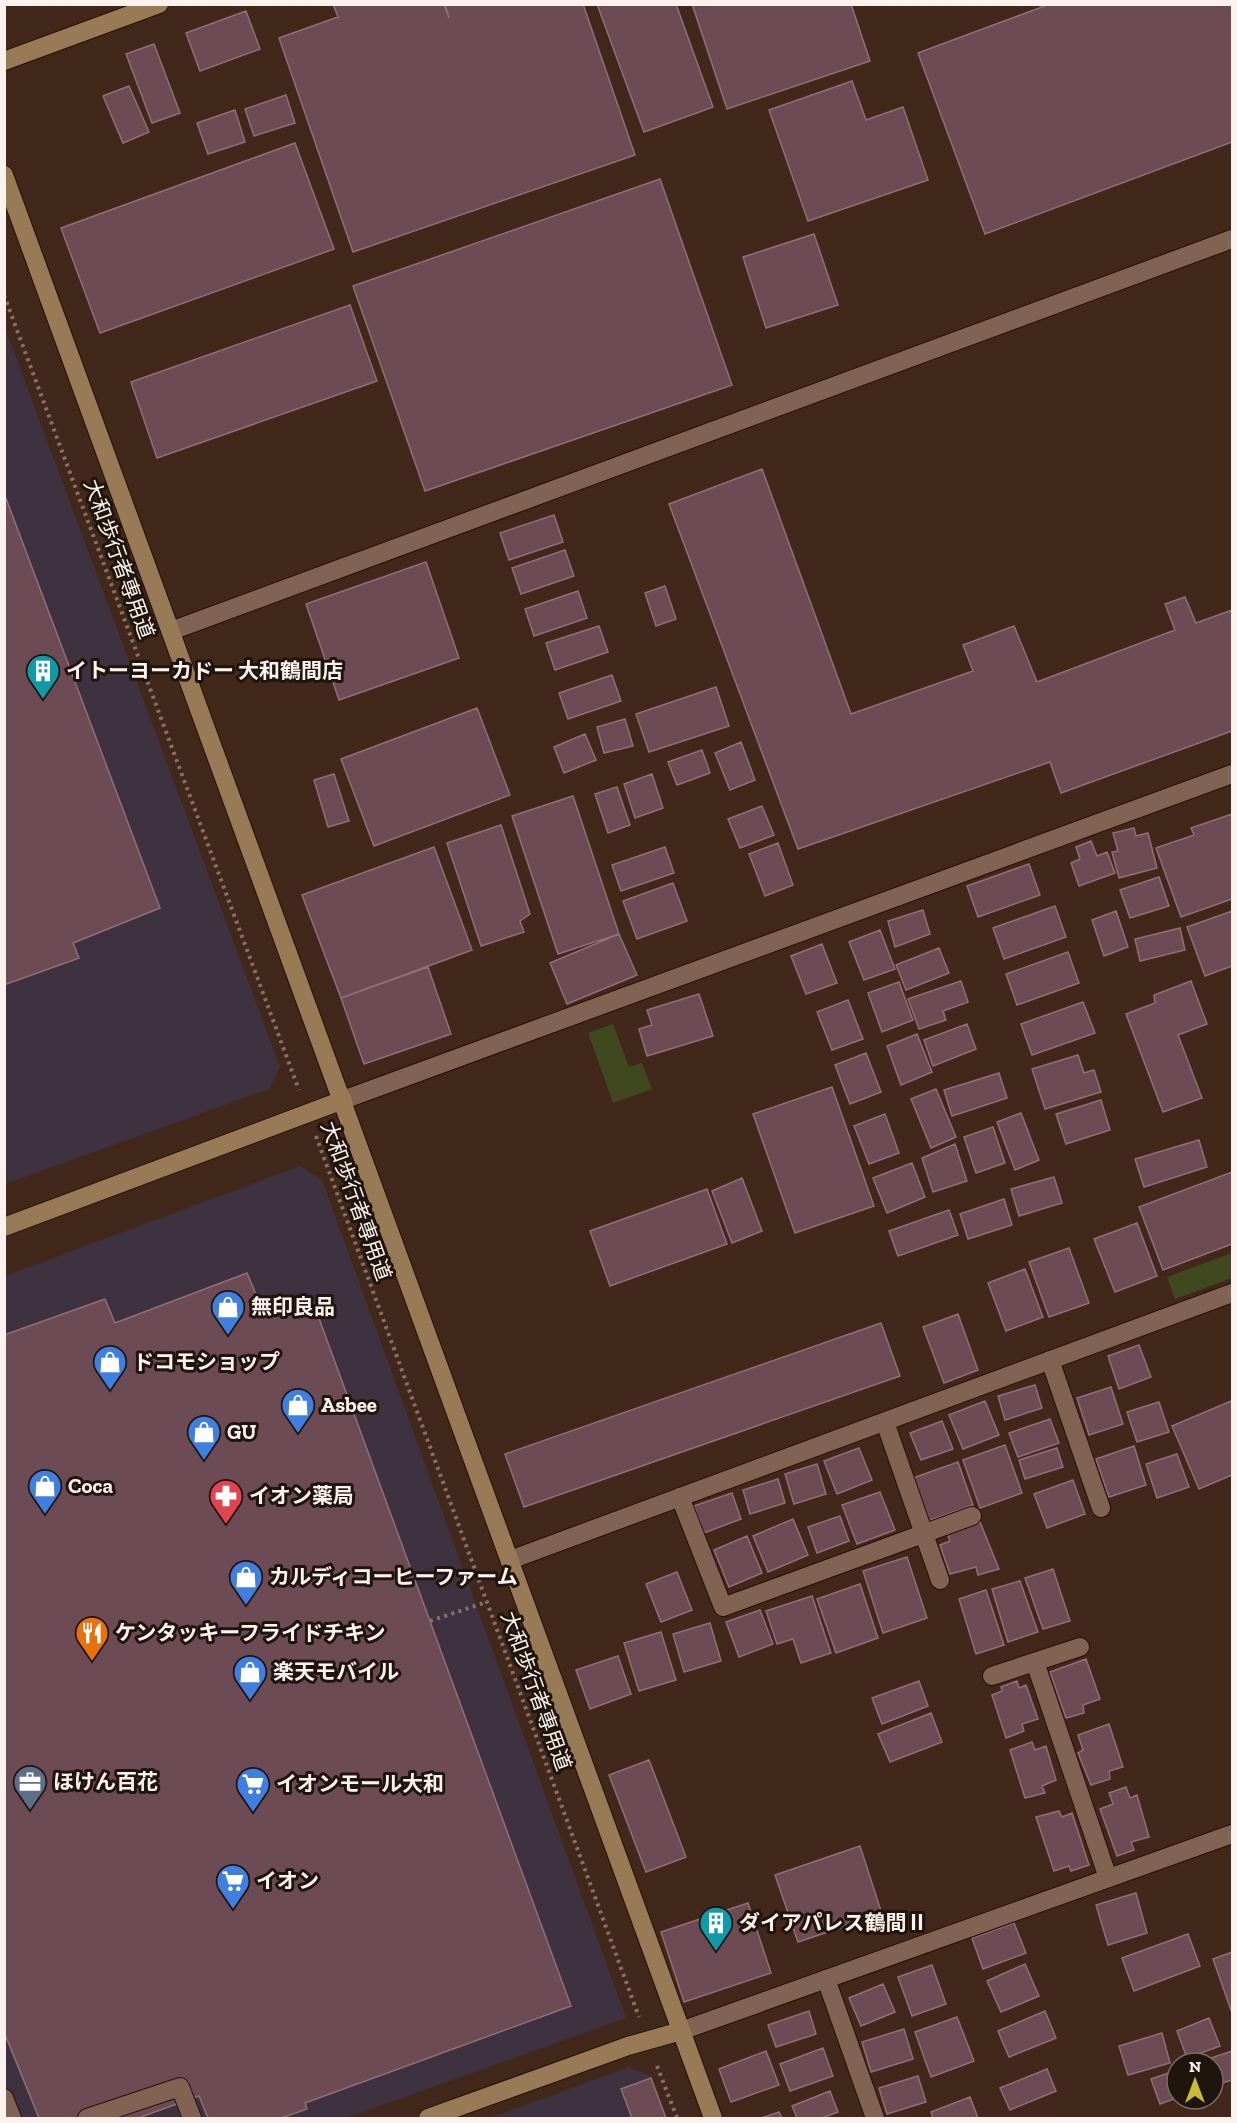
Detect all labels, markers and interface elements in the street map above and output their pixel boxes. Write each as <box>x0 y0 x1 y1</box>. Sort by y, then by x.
street label: 大和歩行者専用道 <box>79 476 160 642</box>
building icon: イトーヨーカドー 大和鶴間店 <box>25 653 61 700</box>
place label: イトーヨーカドー 大和鶴間店 <box>66 658 343 683</box>
street label: 大和歩行者専用道 <box>316 1118 397 1284</box>
shop icon: 無印良品 <box>210 1289 246 1336</box>
place label: 無印良品 <box>251 1294 335 1319</box>
shop icon: ドコモショップ <box>92 1344 128 1391</box>
place label: ドコモショップ <box>133 1349 280 1374</box>
shop icon: Asbee <box>280 1387 316 1434</box>
place label: Asbee <box>321 1392 377 1417</box>
shop icon: GU <box>186 1414 222 1461</box>
place label: GU <box>227 1419 256 1444</box>
shop icon: Coca <box>27 1468 63 1515</box>
place label: Coca <box>68 1473 113 1498</box>
pharmacy icon: イオン薬局 <box>208 1478 244 1525</box>
place label: イオン薬局 <box>249 1483 354 1508</box>
shop icon: カルディコーヒーファーム <box>228 1559 264 1606</box>
place label: カルディコーヒーファーム <box>269 1564 518 1589</box>
street label: 大和歩行者専用道 <box>496 1608 577 1774</box>
restaurant icon: ケンタッキーフライドチキン <box>74 1615 110 1662</box>
place label: ケンタッキーフライドチキン <box>115 1620 385 1645</box>
shop icon: 楽天モバイル <box>232 1654 268 1701</box>
place label: 楽天モバイル <box>273 1659 399 1684</box>
office icon: ほけん百花 <box>12 1764 48 1811</box>
supermarket icon: イオンモール大和 <box>235 1766 271 1813</box>
place label: ほけん百花 <box>53 1769 158 1794</box>
place label: イオンモール大和 <box>276 1771 444 1796</box>
supermarket icon: イオン <box>215 1863 251 1910</box>
place label: イオン <box>256 1868 319 1893</box>
building icon: ダイアパレス鶴間Ⅱ <box>698 1905 734 1952</box>
place label: ダイアパレス鶴間Ⅱ <box>739 1910 928 1935</box>
north arrow <box>1165 2051 1225 2111</box>
text: N <box>1189 2057 1201 2076</box>

